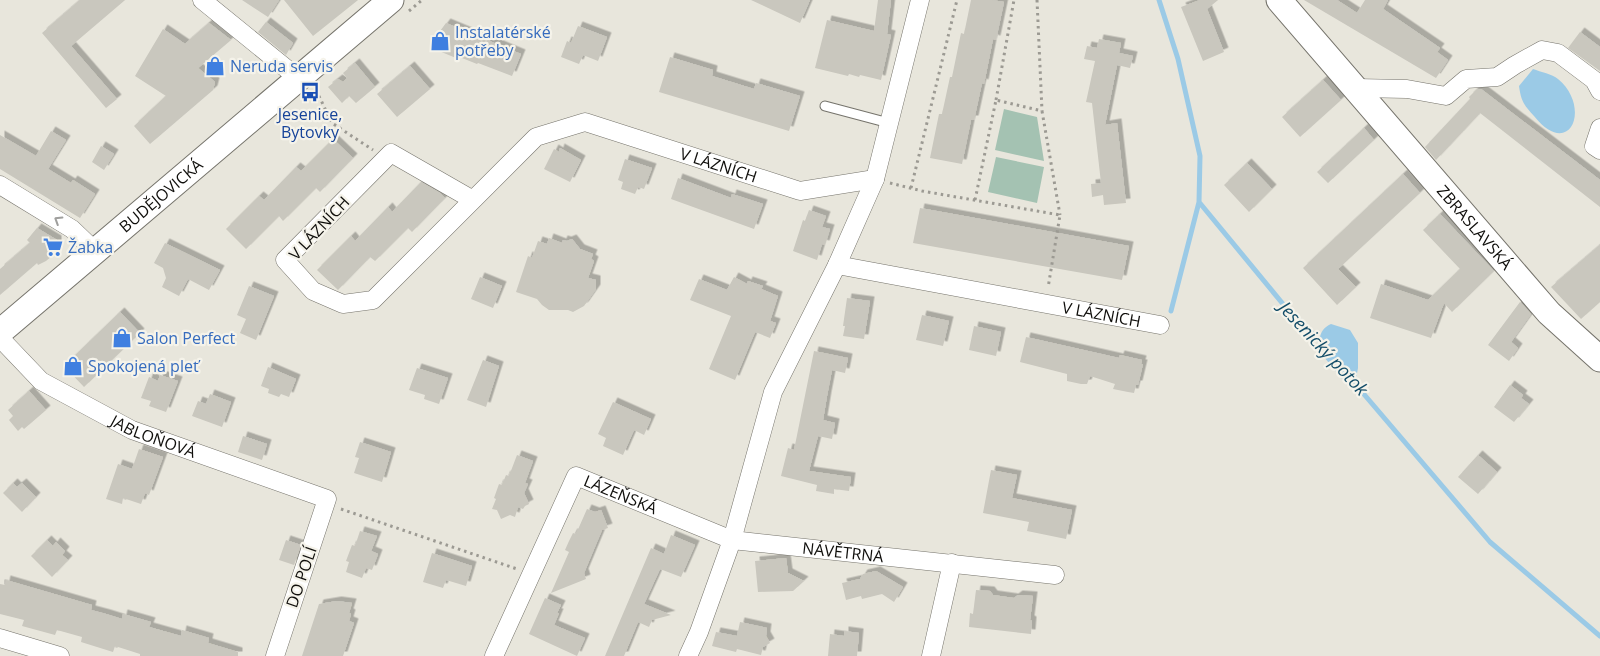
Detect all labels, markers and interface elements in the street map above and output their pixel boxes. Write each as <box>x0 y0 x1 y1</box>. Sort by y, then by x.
place label: Instalatérské potřeby <box>455 21 551 61</box>
shop icon: Instalatérské potřeby <box>429 30 451 52</box>
shop icon: Neruda servis <box>204 55 226 77</box>
place label: Neruda servis <box>230 55 333 77</box>
bus stop icon: Jesenice, Bytovky <box>299 81 321 103</box>
place label: Jesenice, Bytovky <box>276 103 342 143</box>
street label: V LÁZNÍCH <box>677 142 760 188</box>
street label: BUDĚJOVICKÁ <box>114 153 208 237</box>
street label: ZBRASLAVSKÁ <box>1432 180 1518 275</box>
street label: V LÁZNÍCH <box>284 191 354 265</box>
one-way arrow <box>54 217 64 226</box>
supermarket icon: Žabka <box>42 236 64 258</box>
place label: Žabka <box>68 236 113 258</box>
water label: Jesenický potok <box>1272 293 1375 401</box>
street label: V LÁZNÍCH <box>1060 296 1143 332</box>
shop icon: Salon Perfect <box>111 327 133 349</box>
place label: Salon Perfect <box>137 327 235 349</box>
shop icon: Spokojená pleť <box>62 355 84 377</box>
place label: Spokojená pleť <box>88 355 201 377</box>
street label: JABLOŇOVÁ <box>105 409 200 463</box>
street label: LÁZEŇSKÁ <box>581 469 661 519</box>
street label: NÁVĚTRNÁ <box>801 537 885 567</box>
street label: DO POLÍ <box>280 543 322 610</box>

